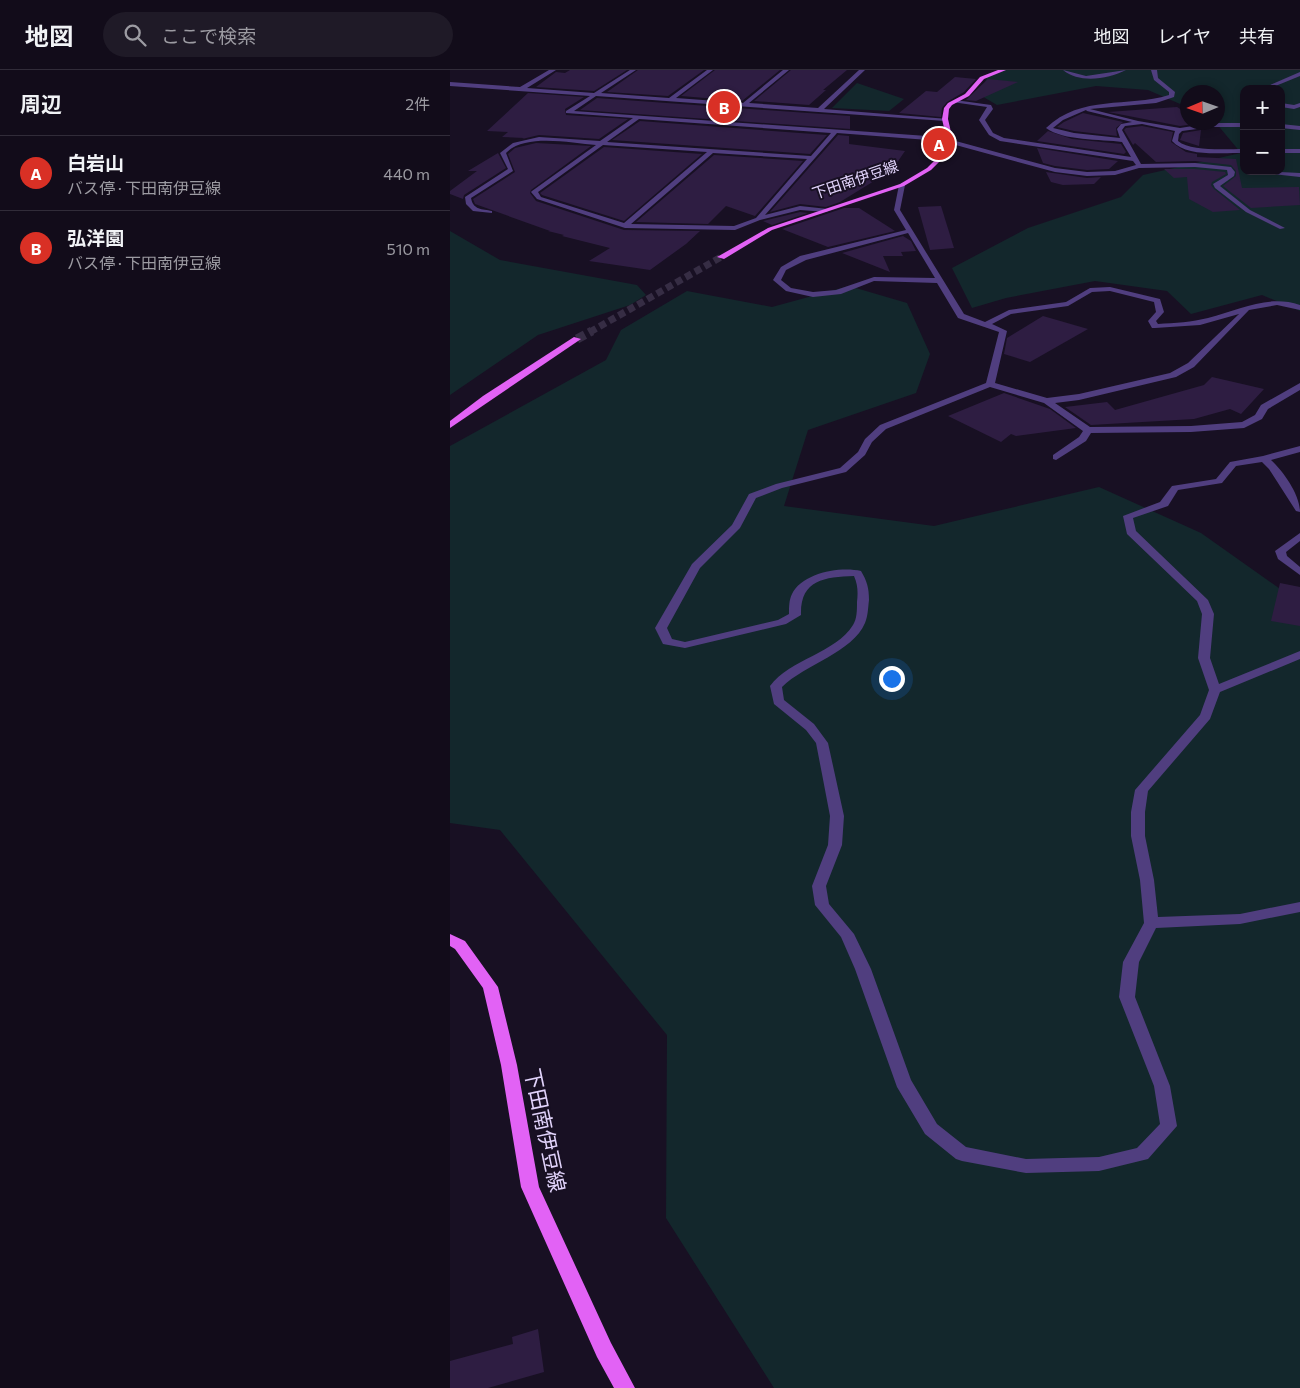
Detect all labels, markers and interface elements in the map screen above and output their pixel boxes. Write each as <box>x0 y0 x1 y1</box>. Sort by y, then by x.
search box <box>103 12 453 57</box>
text: 地図 <box>25 21 73 50</box>
icon: search <box>121 21 149 49</box>
text: ここで検索 <box>161 24 256 47</box>
text: 地図 <box>1094 25 1130 47</box>
text: レイヤ <box>1158 25 1211 47</box>
text: 共有 <box>1239 25 1275 47</box>
north arrow <box>1180 85 1225 130</box>
map controls <box>1240 85 1285 175</box>
button: + <box>1240 85 1285 130</box>
pin: B <box>708 88 740 126</box>
text: 周辺 <box>20 91 62 116</box>
text: 2件 <box>405 94 430 113</box>
pin: A <box>923 125 955 163</box>
button: − <box>1240 130 1285 175</box>
text: 白岩山 <box>67 151 124 174</box>
street label: 下田南伊豆線 <box>810 156 900 202</box>
text: A <box>30 164 42 183</box>
text: 440 m <box>383 164 430 183</box>
text: バス停 · 下田南伊豆線 <box>67 178 221 197</box>
text: 弘洋園 <box>67 226 124 249</box>
text: B <box>31 239 41 258</box>
text: 510 m <box>387 239 430 258</box>
text: バス停 · 下田南伊豆線 <box>67 253 221 272</box>
your location <box>879 666 905 692</box>
street label: 下田南伊豆線 <box>521 1066 571 1194</box>

